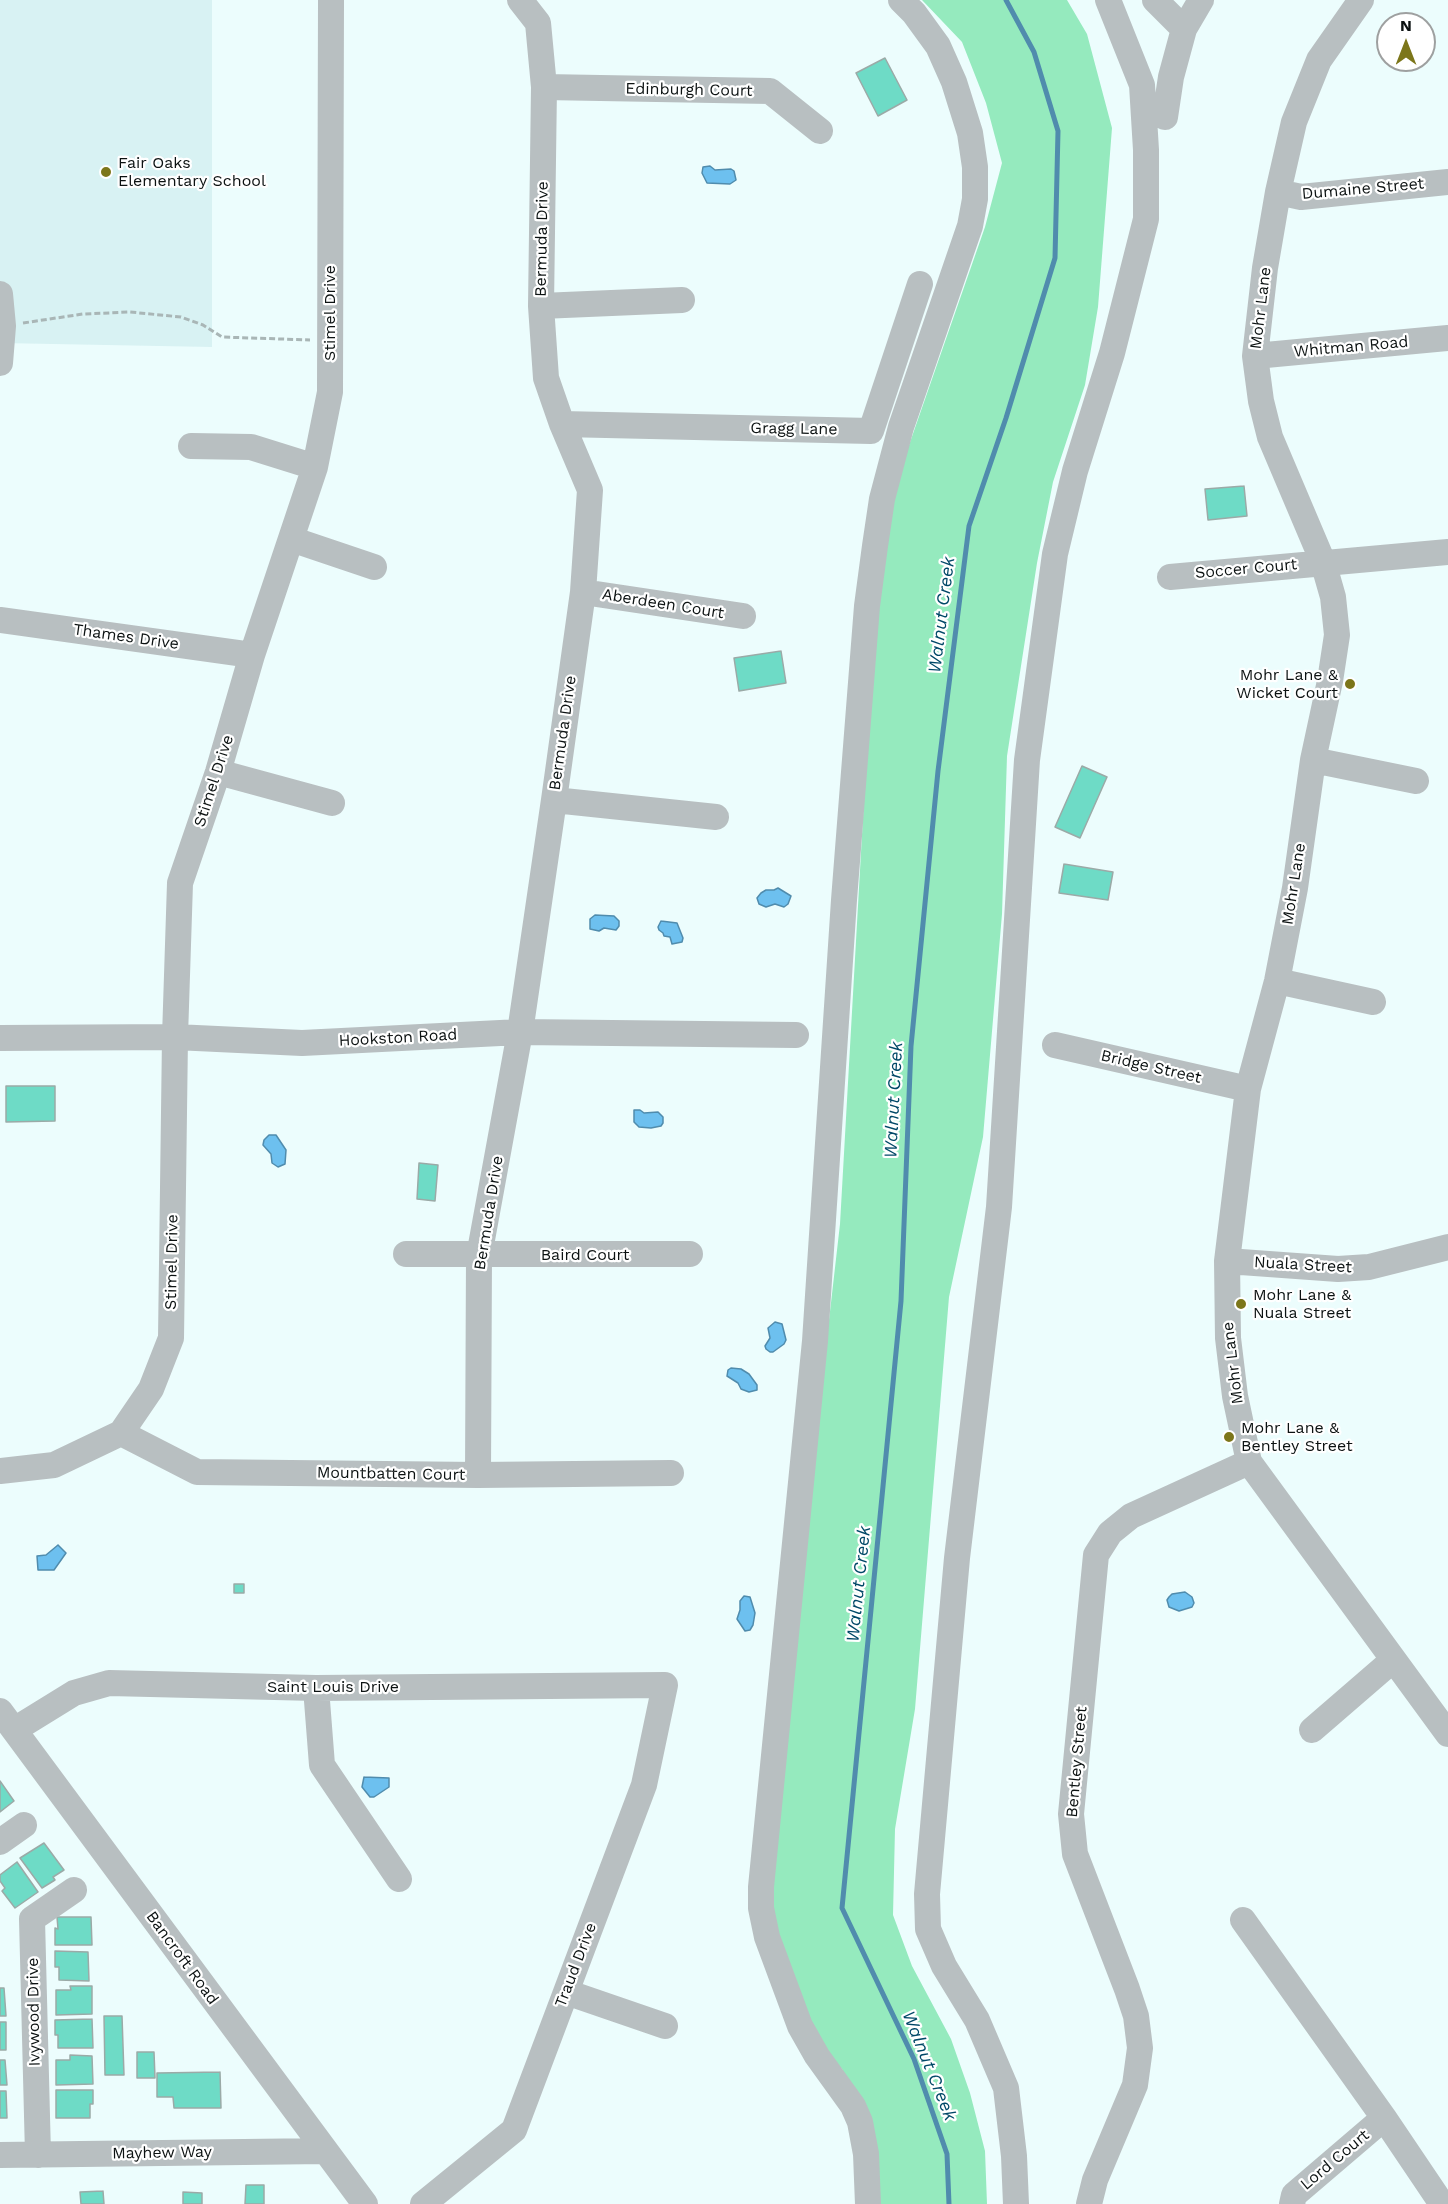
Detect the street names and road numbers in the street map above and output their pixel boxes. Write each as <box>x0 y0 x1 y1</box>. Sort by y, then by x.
street label: Edinburgh Court <box>625 79 753 101</box>
street label: Dumaine Street <box>1301 174 1425 204</box>
street label: Bermuda Drive <box>531 181 553 297</box>
street label: Stimel Drive <box>320 265 340 361</box>
street label: Mohr Lane <box>1246 266 1276 350</box>
street label: Whitman Road <box>1293 332 1409 362</box>
street label: Gragg Lane <box>750 419 838 439</box>
street label: Soccer Court <box>1194 555 1298 583</box>
street label: Aberdeen Court <box>601 585 725 623</box>
street label: Thames Drive <box>72 620 180 654</box>
street label: Bermuda Drive <box>545 674 581 792</box>
street label: Stimel Drive <box>190 732 238 830</box>
street label: Mohr Lane <box>1278 842 1310 926</box>
street label: Hookston Road <box>338 1025 458 1051</box>
street label: Bridge Street <box>1099 1046 1203 1088</box>
street label: Bermuda Drive <box>470 1154 508 1272</box>
street label: Stimel Drive <box>162 1214 182 1310</box>
street label: Baird Court <box>541 1245 629 1265</box>
street label: Nuala Street <box>1254 1253 1352 1277</box>
street label: Mohr Lane <box>1218 1321 1248 1405</box>
street label: Mountbatten Court <box>317 1463 465 1485</box>
street label: Saint Louis Drive <box>267 1677 399 1697</box>
street label: Bentley Street <box>1063 1705 1091 1819</box>
street label: Bancroft Road <box>142 1908 222 2008</box>
street label: Traud Drive <box>551 1920 601 2010</box>
street label: Ivywood Drive <box>23 1957 45 2067</box>
street label: Lord Court <box>1297 2126 1373 2194</box>
street label: Mayhew Way <box>112 2143 212 2163</box>

